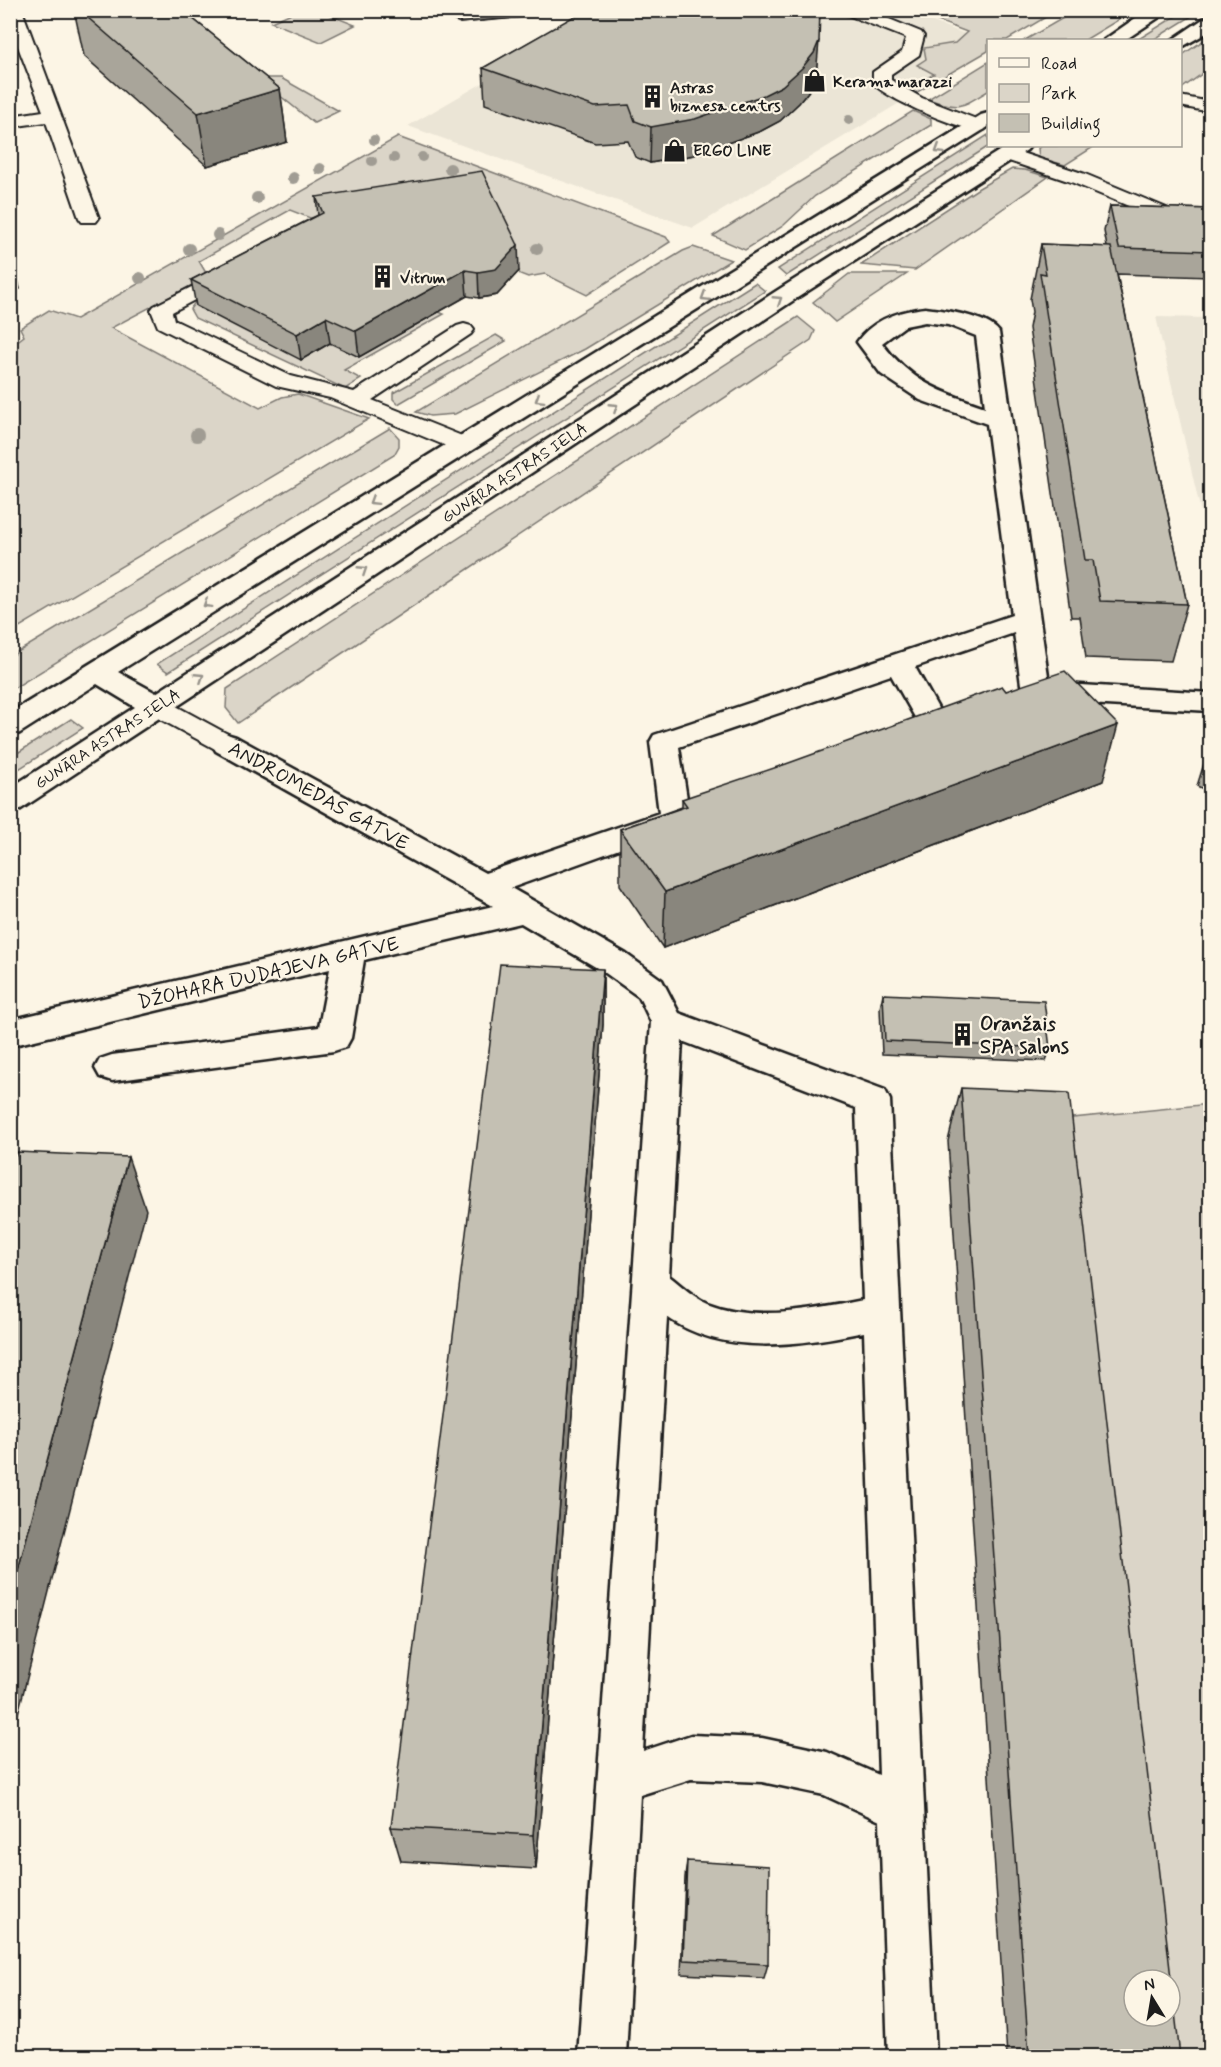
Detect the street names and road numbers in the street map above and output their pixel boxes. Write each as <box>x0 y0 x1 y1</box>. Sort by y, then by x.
street label: GUNĀRA ASTRAS IELA <box>438 418 592 528</box>
street label: GUNĀRA ASTRAS IELA <box>31 684 185 794</box>
street label: ANDROMEDAS GATVE <box>223 735 413 857</box>
street label: DŽOHARA DUDAJEVA GATVE <box>135 930 401 1017</box>

